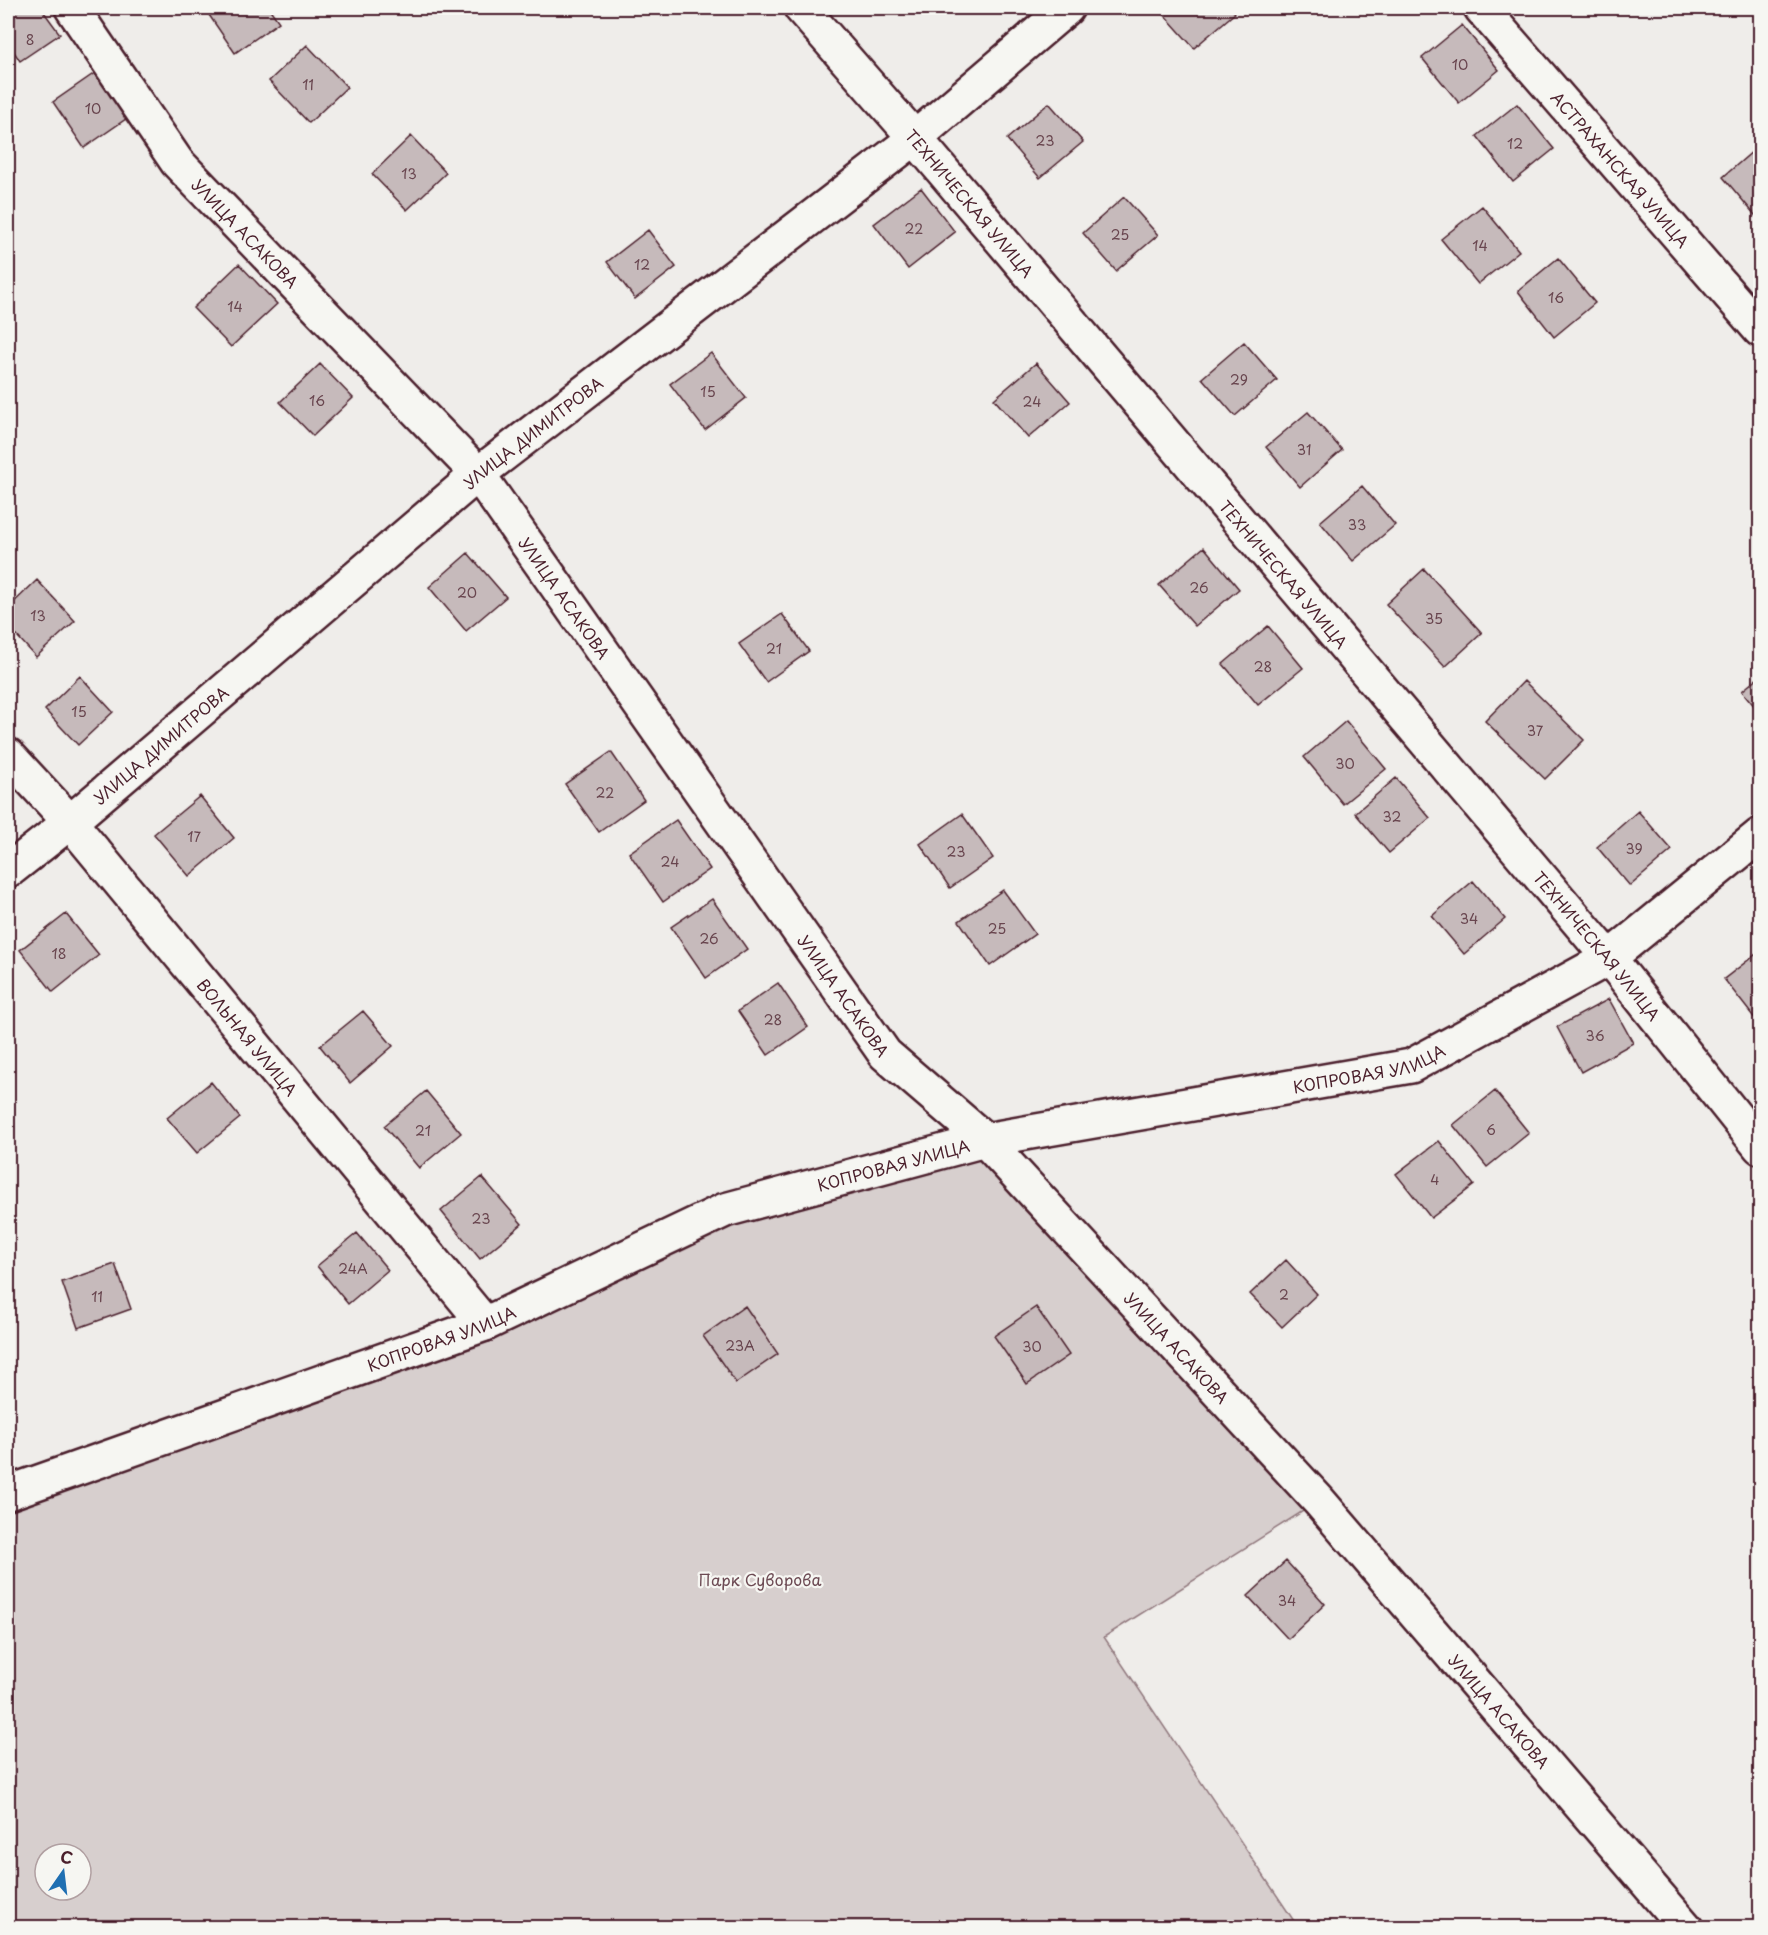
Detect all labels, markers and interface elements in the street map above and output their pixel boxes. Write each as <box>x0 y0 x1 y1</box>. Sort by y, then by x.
house number: 8 <box>26 29 34 50</box>
house number: 10 <box>1452 54 1468 75</box>
house number: 11 <box>302 74 314 95</box>
street label: АСТРАХАНСКАЯ УЛИЦА <box>1546 86 1695 252</box>
house number: 10 <box>85 98 101 119</box>
street label: ТЕХНИЧЕСКАЯ УЛИЦА <box>900 124 1040 282</box>
house number: 23 <box>1036 130 1054 151</box>
house number: 12 <box>1507 133 1523 154</box>
house number: 13 <box>401 163 417 184</box>
street label: УЛИЦА АСАКОВА <box>187 173 304 293</box>
house number: 22 <box>905 218 923 239</box>
house number: 25 <box>1111 224 1129 245</box>
house number: 14 <box>1472 235 1488 256</box>
house number: 12 <box>634 254 650 275</box>
house number: 16 <box>1548 287 1564 308</box>
house number: 14 <box>227 296 243 317</box>
house number: 29 <box>1230 369 1248 390</box>
street label: УЛИЦА ДИМИТРОВА <box>458 370 608 494</box>
house number: 15 <box>700 381 716 402</box>
house number: 16 <box>309 390 325 411</box>
house number: 24 <box>1023 391 1041 412</box>
house number: 31 <box>1297 439 1311 460</box>
street label: ТЕХНИЧЕСКАЯ УЛИЦА <box>1214 495 1354 653</box>
house number: 33 <box>1348 514 1366 535</box>
street label: УЛИЦА АСАКОВА <box>514 532 616 664</box>
house number: 26 <box>1189 577 1209 598</box>
house number: 20 <box>457 582 477 603</box>
house number: 13 <box>30 605 46 626</box>
house number: 35 <box>1425 608 1443 629</box>
house number: 21 <box>766 638 782 659</box>
house number: 28 <box>1254 656 1272 677</box>
street label: УЛИЦА ДИМИТРОВА <box>88 680 234 809</box>
house number: 15 <box>71 701 87 722</box>
house number: 37 <box>1527 720 1544 741</box>
house number: 30 <box>1335 753 1355 774</box>
house number: 22 <box>596 782 614 803</box>
house number: 32 <box>1383 806 1401 827</box>
house number: 17 <box>187 826 201 847</box>
house number: 39 <box>1625 838 1643 859</box>
house number: 23 <box>947 841 965 862</box>
house number: 24 <box>661 851 679 872</box>
street label: ТЕХНИЧЕСКАЯ УЛИЦА <box>1528 866 1666 1025</box>
house number: 34 <box>1460 908 1478 929</box>
house number: 25 <box>988 918 1006 939</box>
house number: 26 <box>699 928 719 949</box>
street label: УЛИЦА АСАКОВА <box>793 930 895 1062</box>
house number: 18 <box>51 943 67 964</box>
street label: ВОЛЬНАЯ УЛИЦА <box>192 973 303 1101</box>
house number: 28 <box>764 1009 782 1030</box>
house number: 36 <box>1585 1025 1605 1046</box>
street label: КОПРОВАЯ УЛИЦА <box>1291 1038 1449 1098</box>
house number: 6 <box>1486 1119 1496 1140</box>
house number: 21 <box>415 1120 431 1141</box>
street label: КОПРОВАЯ УЛИЦА <box>814 1133 972 1197</box>
house number: 4 <box>1430 1169 1440 1190</box>
house number: 23 <box>472 1208 490 1229</box>
house number: 24А <box>338 1258 368 1279</box>
house number: 2 <box>1279 1284 1289 1305</box>
house number: 11 <box>91 1286 103 1307</box>
street label: УЛИЦА АСАКОВА <box>1119 1286 1235 1409</box>
street label: КОПРОВАЯ УЛИЦА <box>364 1299 519 1377</box>
house number: 23А <box>725 1335 755 1356</box>
house number: 30 <box>1022 1336 1042 1357</box>
park label: Парк Суворова <box>699 1567 821 1591</box>
house number: 34 <box>1278 1590 1296 1611</box>
street label: УЛИЦА АСАКОВА <box>1443 1648 1556 1774</box>
north arrow <box>33 1842 93 1902</box>
text: С <box>58 1843 76 1870</box>

